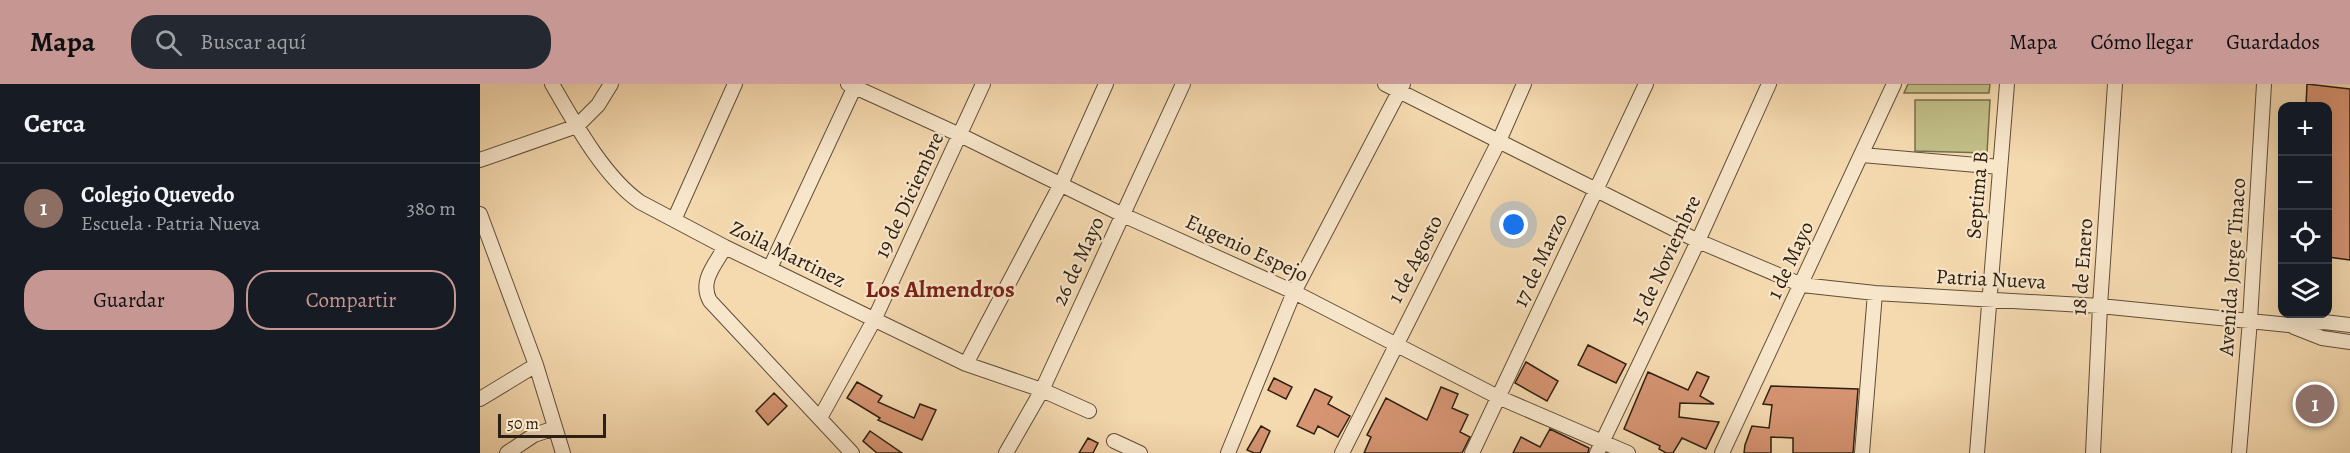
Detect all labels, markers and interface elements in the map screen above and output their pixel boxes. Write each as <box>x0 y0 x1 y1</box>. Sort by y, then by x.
search box <box>131 15 551 69</box>
text: Mapa <box>30 23 95 61</box>
icon: search <box>152 26 185 59</box>
text: Buscar aquí <box>200 27 306 57</box>
text: Mapa <box>2009 28 2057 56</box>
text: Cómo llegar <box>2090 28 2193 56</box>
text: Guardados <box>2226 28 2320 56</box>
map controls <box>2278 102 2332 318</box>
button: + <box>2278 102 2332 156</box>
text: Cerca <box>24 106 86 141</box>
street label: 19 de Diciembre <box>868 127 950 263</box>
street label: Septima B <box>1959 150 1995 240</box>
button: − <box>2278 156 2332 210</box>
street label: Avenida Jorge Tinaco <box>2212 177 2252 358</box>
text: Colegio Quevedo <box>81 180 235 210</box>
street label: 15 de Noviembre <box>1623 191 1707 329</box>
text: 1 <box>40 195 47 222</box>
text: 380 m <box>407 195 456 222</box>
street label: Eugenio Espejo <box>1181 207 1313 289</box>
street label: 17 de Marzo <box>1506 209 1574 311</box>
text: Escuela · Patria Nueva <box>81 210 260 237</box>
street label: 1 de Agosto <box>1381 210 1449 308</box>
your location <box>1499 210 1528 239</box>
button: locate <box>2278 210 2332 264</box>
street label: 26 de Mayo <box>1045 212 1111 310</box>
street label: Zoila Martinez <box>725 214 851 294</box>
street label: 1 de Mayo <box>1760 217 1820 303</box>
street label: 18 de Enero <box>2065 217 2099 317</box>
street label: Patria Nueva <box>1935 262 2047 296</box>
button: layers <box>2278 264 2332 318</box>
button: Guardar <box>24 270 234 330</box>
button: Compartir <box>246 270 456 330</box>
district label: Los Almendros <box>865 273 1015 305</box>
pin: 1 <box>2296 382 2334 426</box>
scale bar <box>498 411 606 438</box>
text: 50 m <box>507 413 539 435</box>

